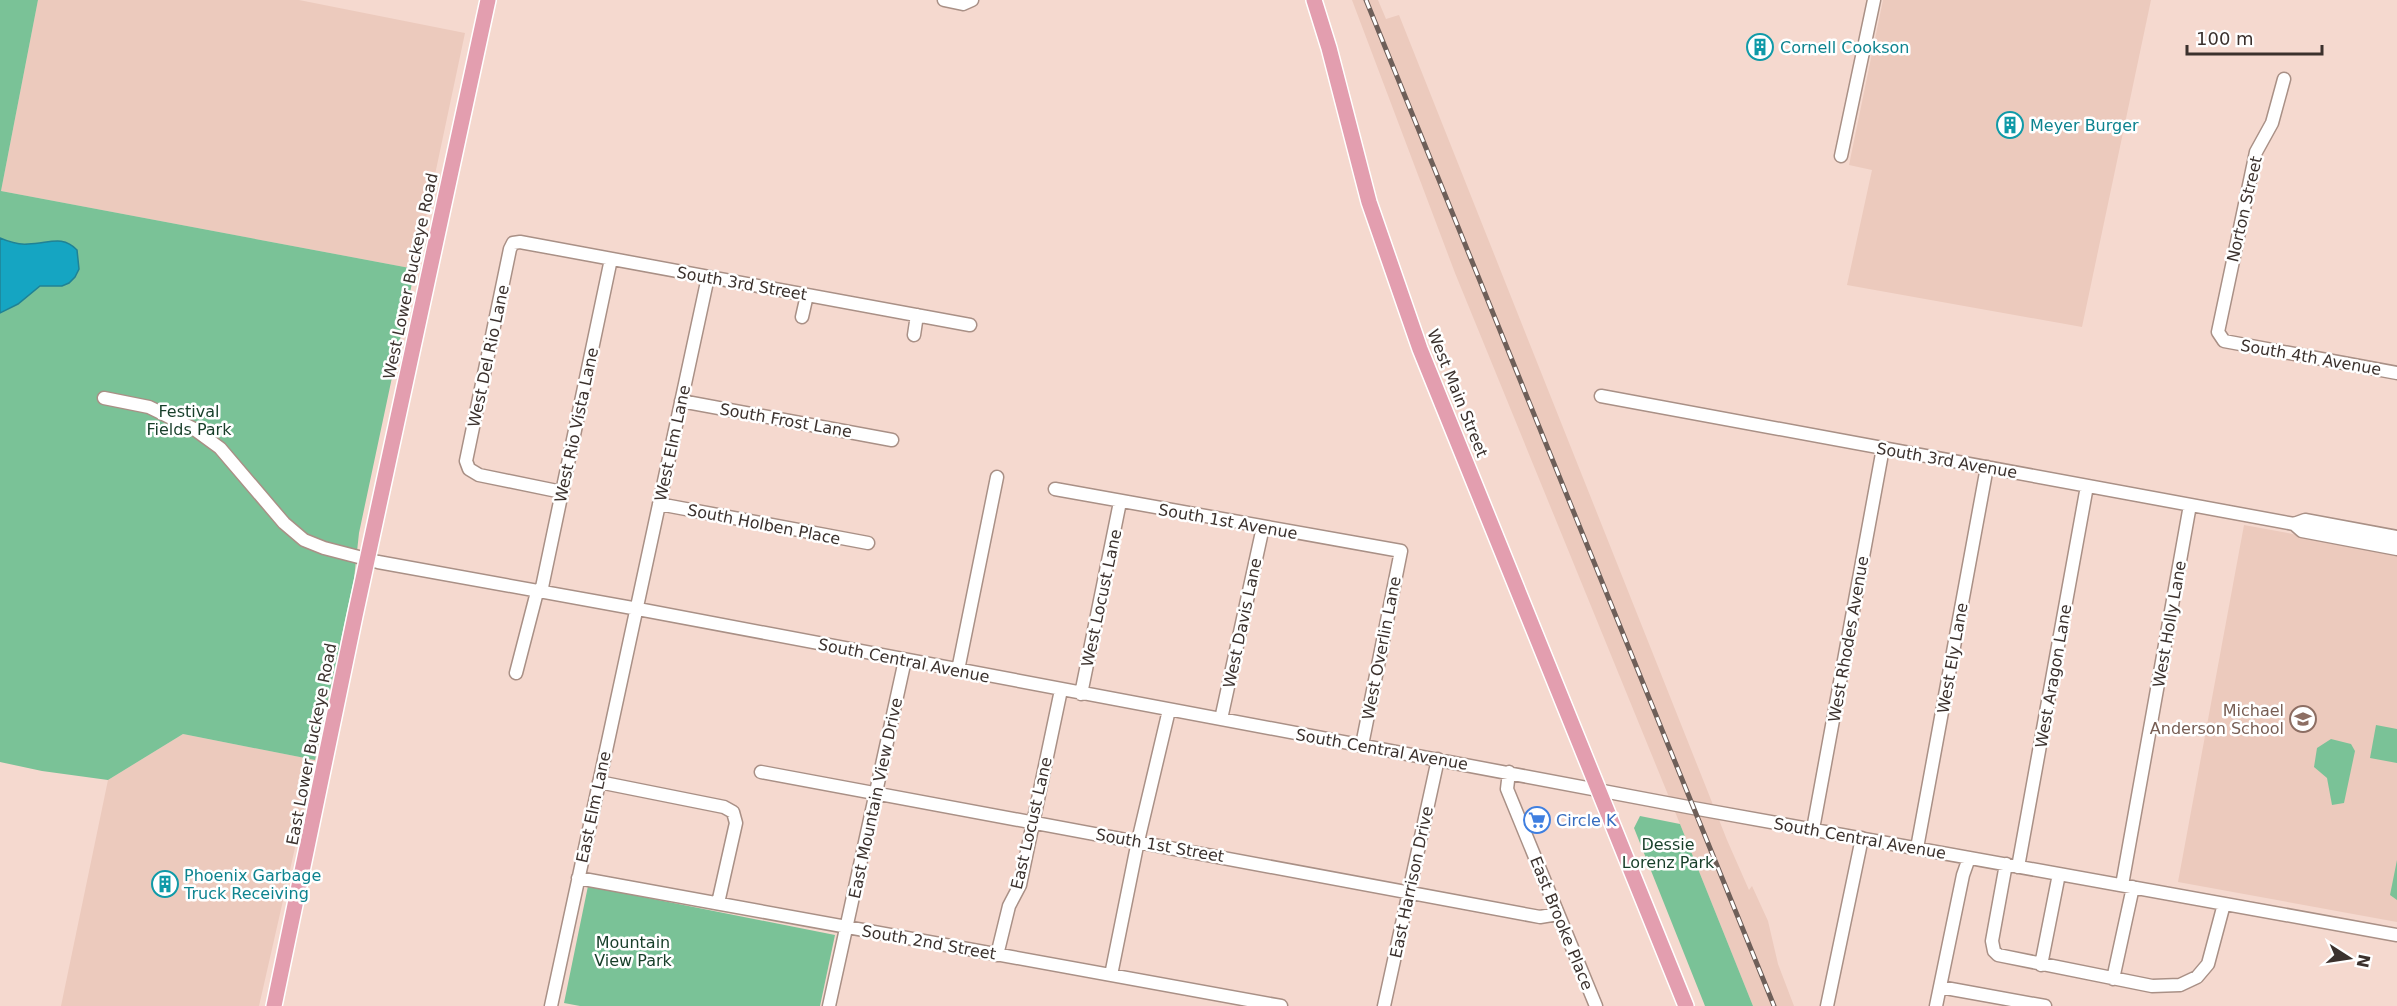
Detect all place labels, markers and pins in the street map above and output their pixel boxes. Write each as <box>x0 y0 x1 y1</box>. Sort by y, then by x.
building icon: Cornell Cookson <box>1745 32 1775 62</box>
place label: Cornell Cookson <box>1780 38 1910 57</box>
building icon: Meyer Burger <box>1995 110 2025 140</box>
place label: Meyer Burger <box>2030 116 2139 135</box>
place label: Michael Anderson School <box>2150 701 2284 738</box>
school or university icon: Michael Anderson School <box>2288 704 2318 734</box>
supermarket icon: Circle K <box>1522 805 1552 835</box>
place label: Circle K <box>1556 811 1617 830</box>
place label: Phoenix Garbage Truck Receiving <box>183 866 321 903</box>
building icon: Phoenix Garbage Truck Receiving <box>150 869 180 899</box>

